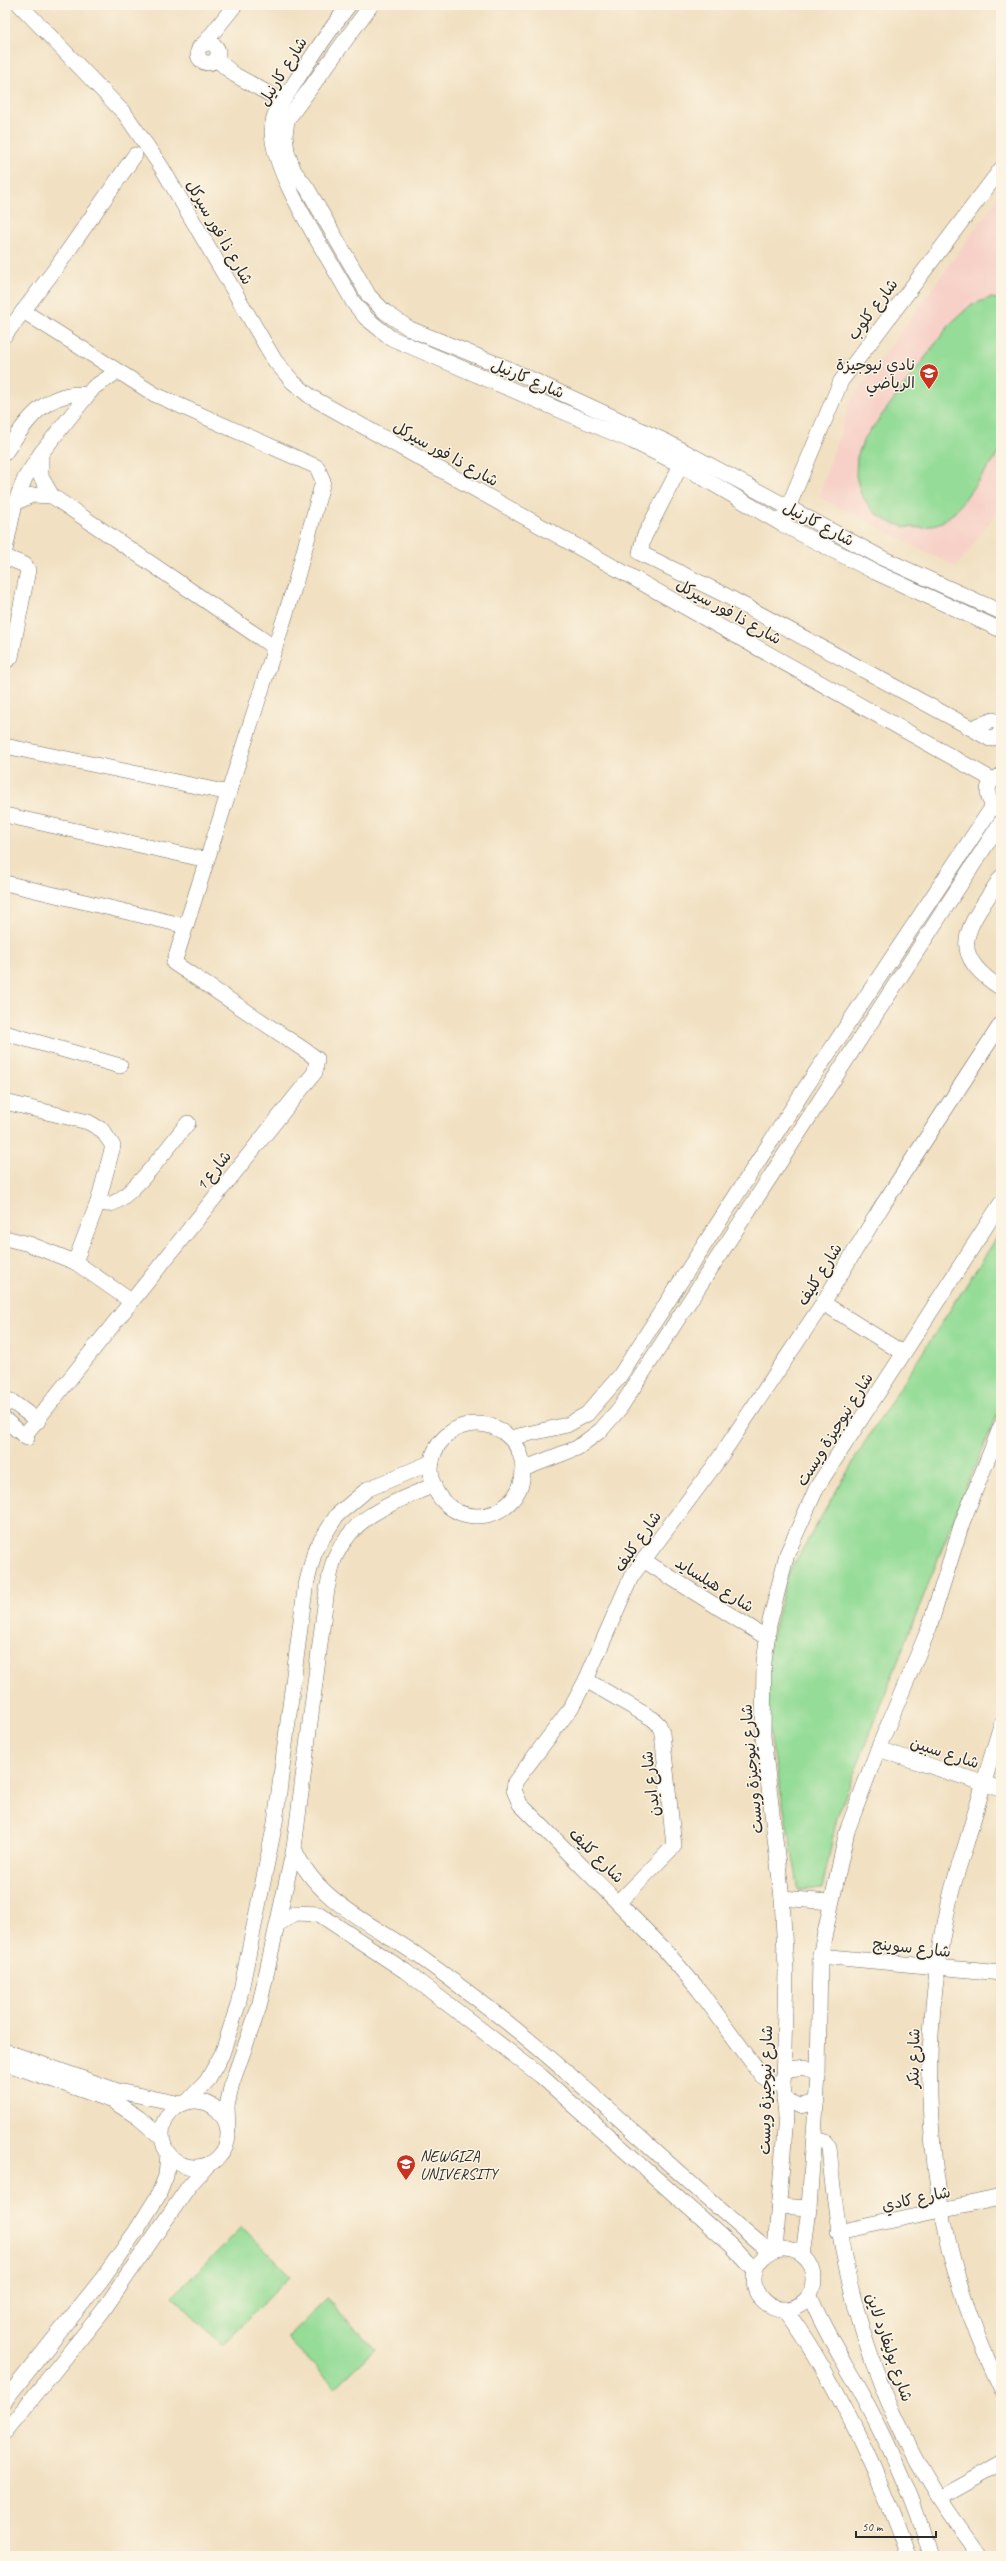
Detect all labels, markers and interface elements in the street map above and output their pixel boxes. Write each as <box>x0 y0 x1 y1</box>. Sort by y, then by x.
street label: شارع كارنيل <box>254 33 313 110</box>
street label: شارع ذا فور سيركل <box>180 177 257 289</box>
street label: شارع كلوب <box>843 275 903 345</box>
street label: شارع كارنيل <box>488 355 567 404</box>
place label: نادي نيوجيزة الرياضي <box>836 355 915 397</box>
school or university icon: نادي نيوجيزة الرياضي <box>918 362 940 390</box>
street label: شارع ذا فور سيركل <box>389 417 502 492</box>
street label: شارع كارنيل <box>779 497 858 552</box>
street label: شارع ذا فور سيركل <box>672 575 785 650</box>
street label: شارع 1 <box>192 1147 237 1195</box>
street label: شارع كليف <box>793 1240 848 1310</box>
street label: شارع نيوجيزة ويست <box>792 1369 879 1490</box>
street label: شارع كليف <box>610 1507 667 1576</box>
street label: شارع هيلسايد <box>671 1553 758 1618</box>
street label: شارع نيوجيزة ويست <box>736 1703 769 1835</box>
street label: شارع سبين <box>907 1732 982 1774</box>
street label: شارع ايدن <box>637 1750 666 1818</box>
street label: شارع كليف <box>564 1824 628 1888</box>
street label: شارع سوينج <box>872 1934 952 1963</box>
street label: شارع نيوجيزة ويست <box>755 2025 778 2155</box>
street label: شارع بنكر <box>903 2028 926 2090</box>
place label: NEWGIZA UNIVERSITY <box>420 2146 499 2184</box>
school or university icon: NEWGIZA UNIVERSITY <box>395 2153 417 2181</box>
street label: شارع كادي <box>880 2182 953 2217</box>
street label: شارع بوليفارد لاين <box>860 2290 917 2405</box>
scale bar <box>856 2513 936 2539</box>
text: 50 m <box>862 2519 884 2535</box>

